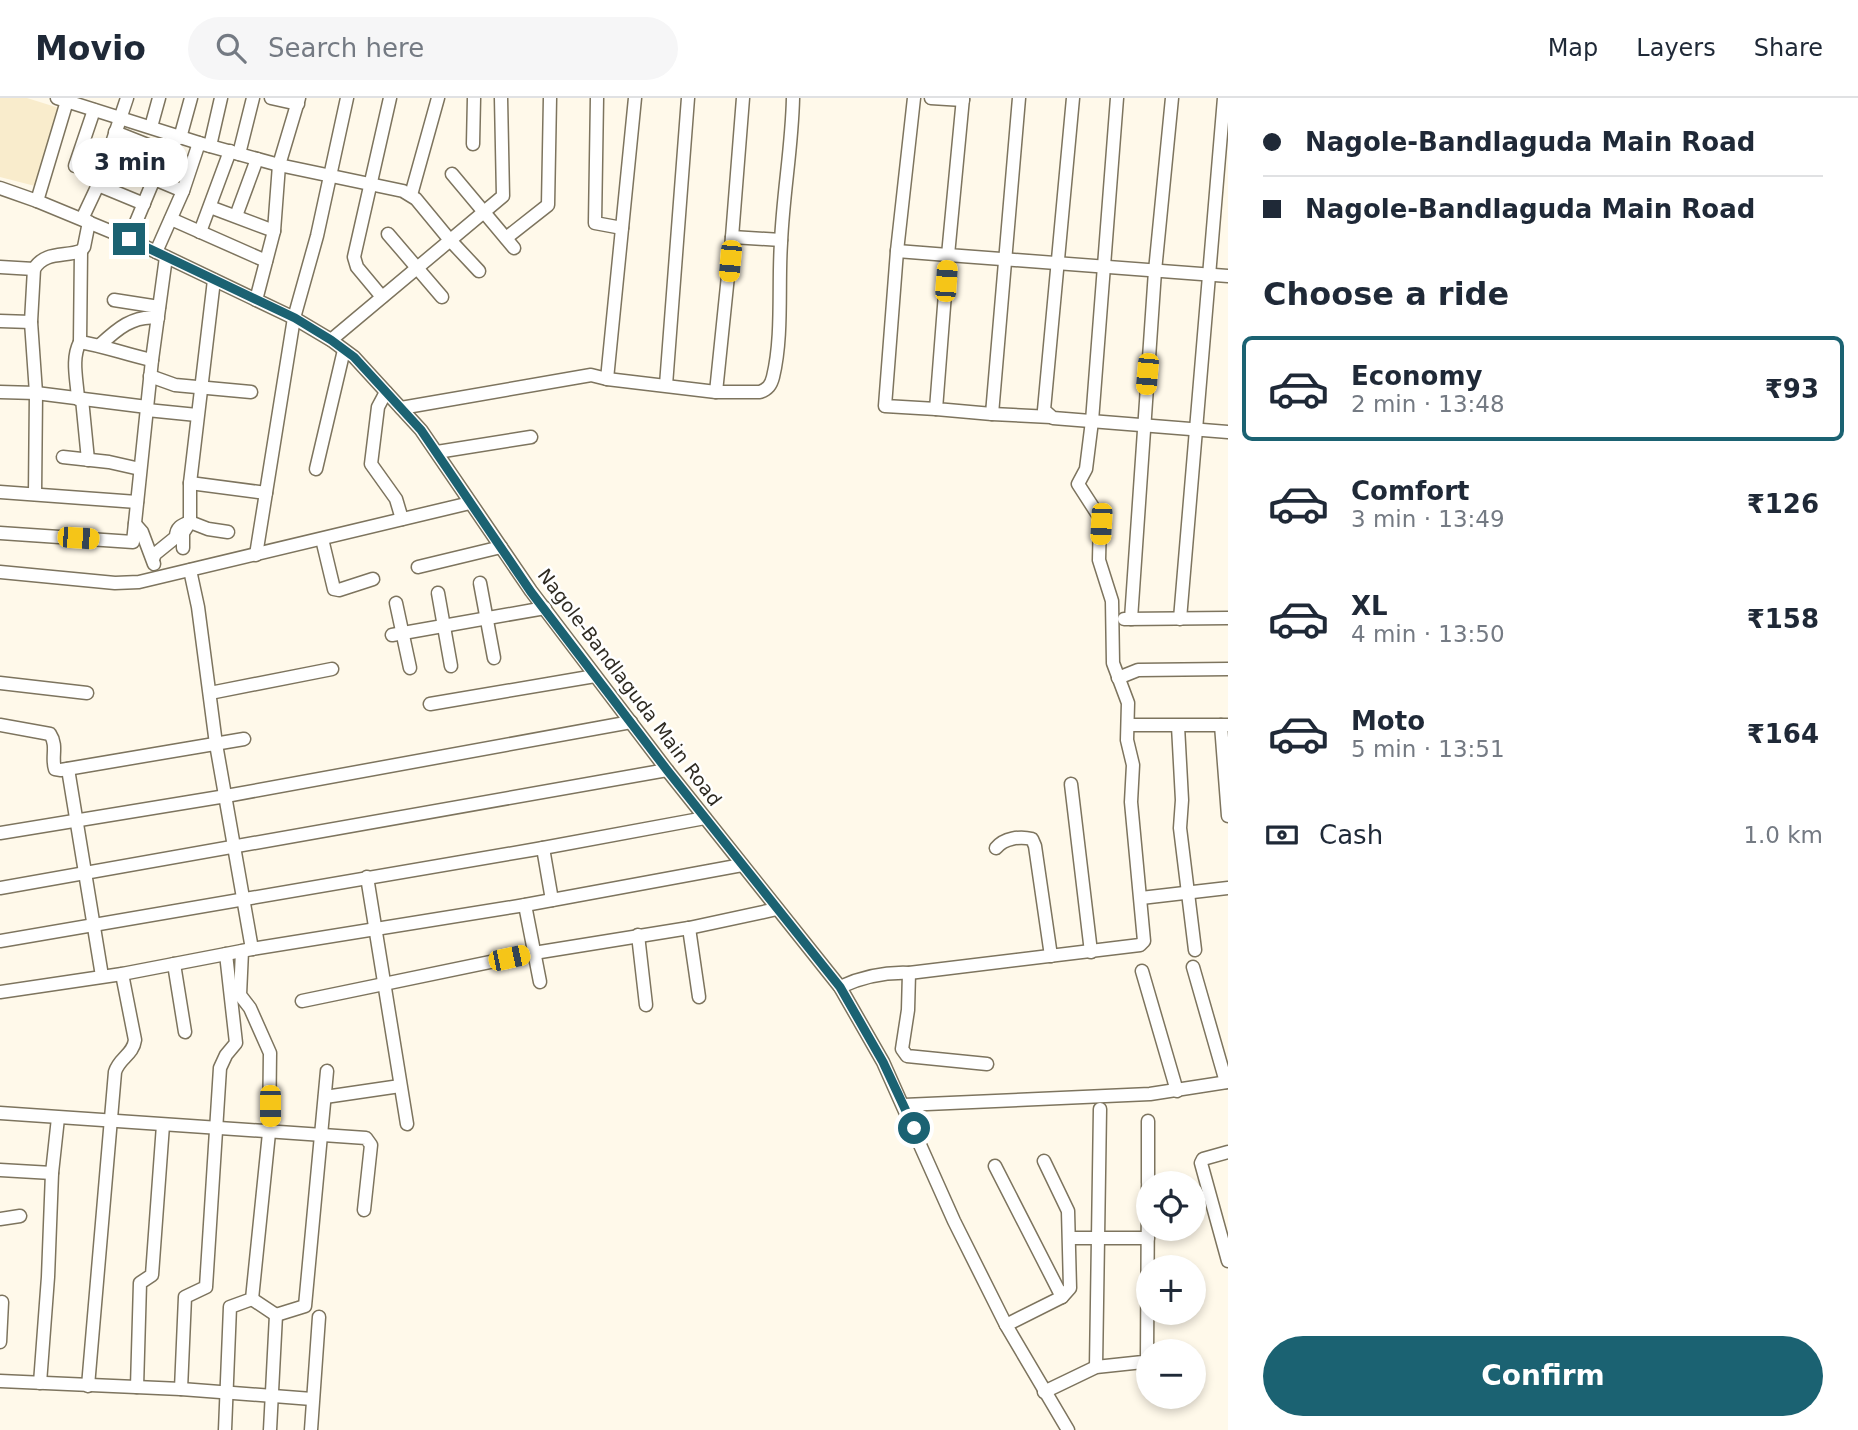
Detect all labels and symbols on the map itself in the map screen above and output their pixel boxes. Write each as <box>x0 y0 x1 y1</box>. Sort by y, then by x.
callout: 3 min <box>71 138 187 186</box>
route end <box>113 223 145 255</box>
car <box>718 239 743 283</box>
car <box>935 259 958 303</box>
car <box>1135 352 1160 396</box>
car <box>1090 502 1113 546</box>
car <box>57 526 100 550</box>
street label: Nagole-Bandlaguda Main Road <box>534 564 726 810</box>
car <box>487 943 532 973</box>
car <box>260 1085 281 1127</box>
route start <box>898 1112 930 1144</box>

